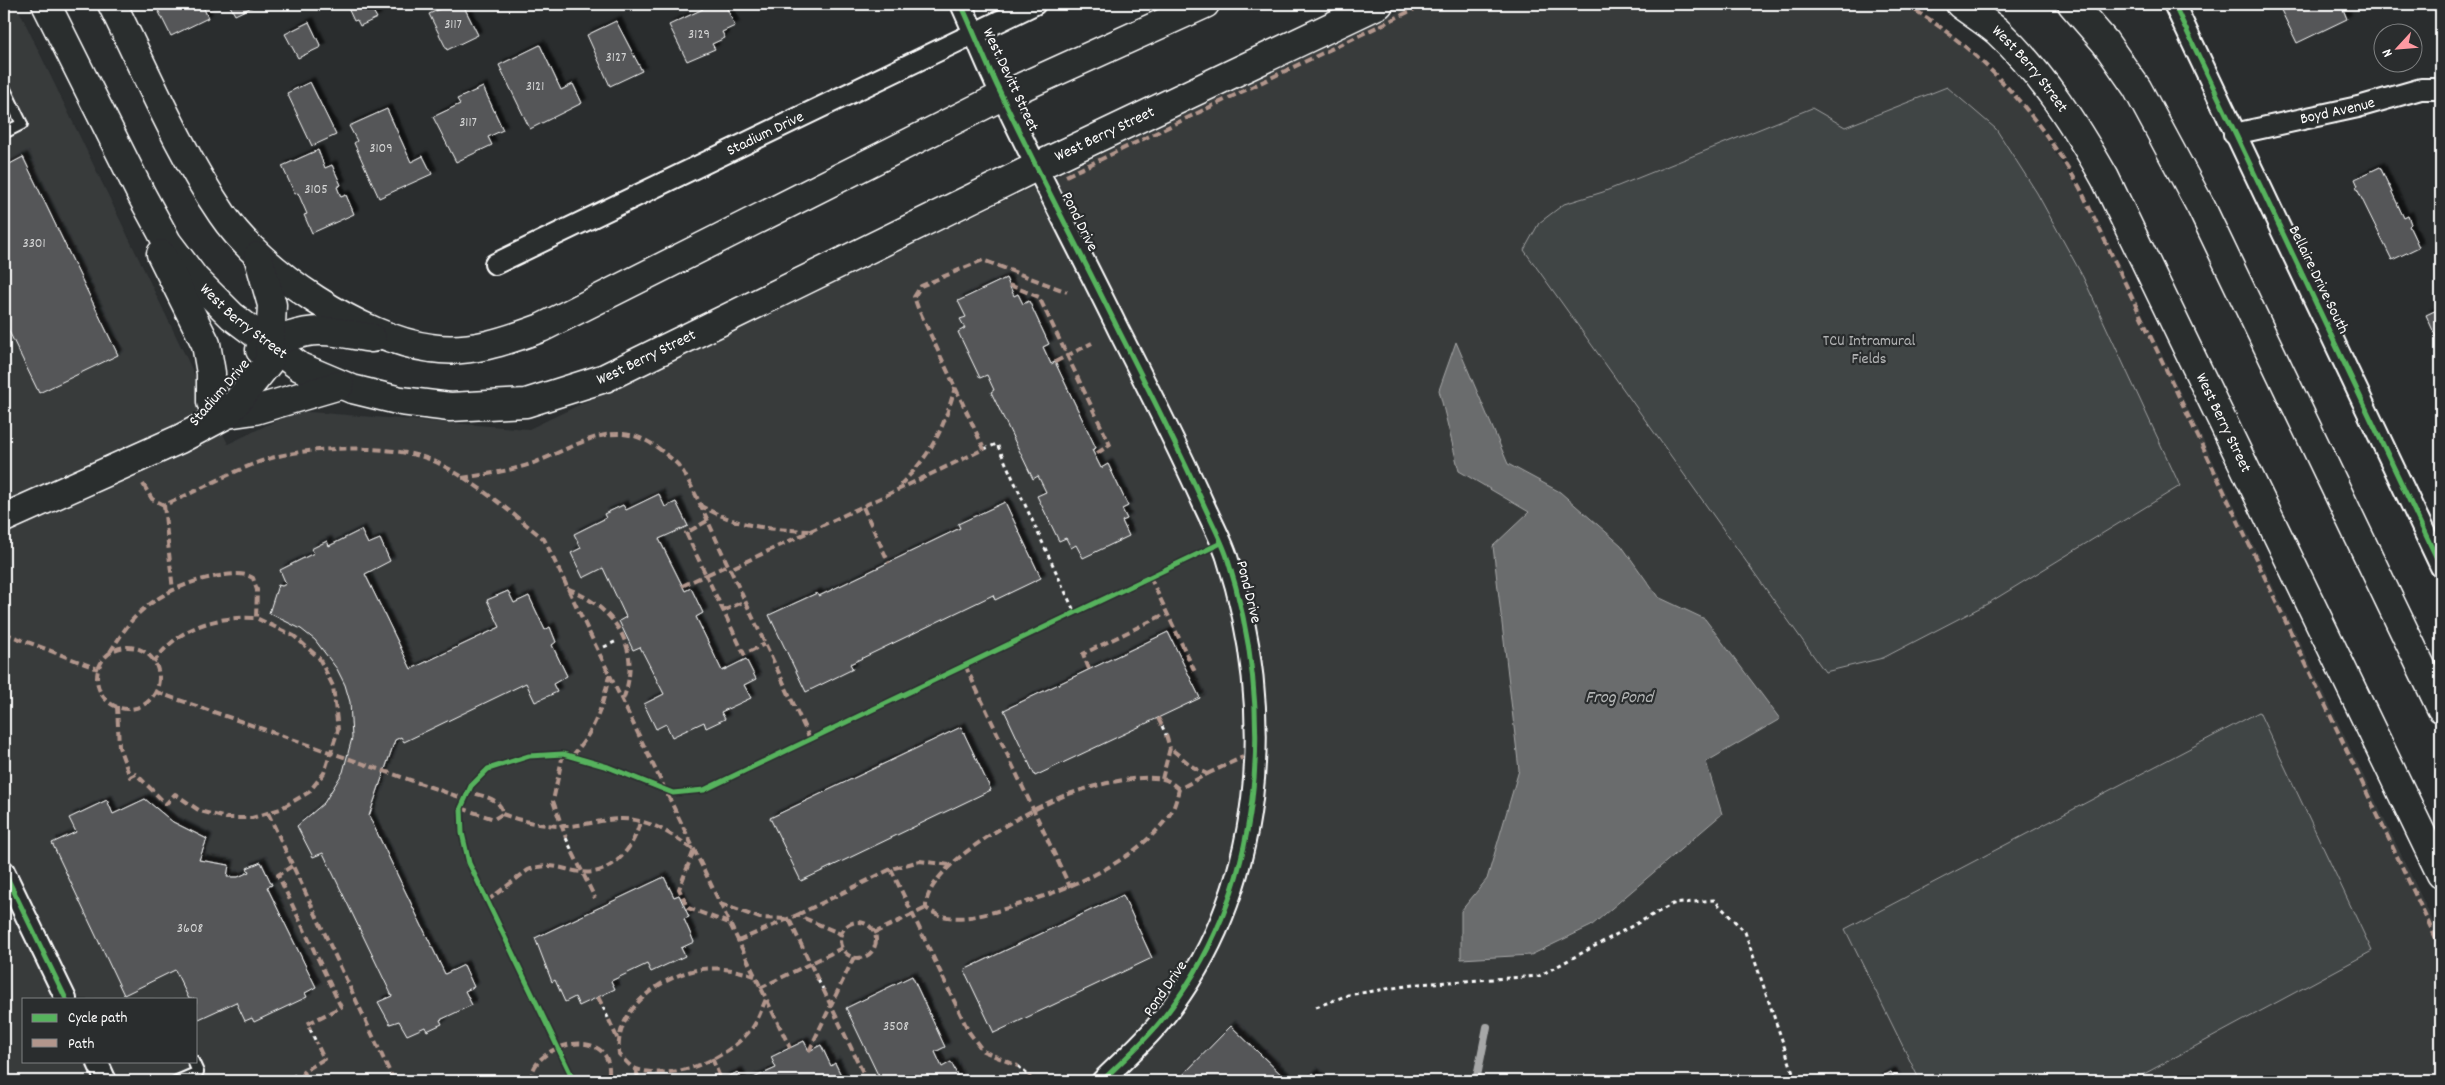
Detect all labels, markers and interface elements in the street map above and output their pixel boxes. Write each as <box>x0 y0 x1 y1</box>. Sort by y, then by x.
house number: 3117 <box>444 15 462 35</box>
street label: West Berry Street <box>1986 20 2073 117</box>
north arrow <box>2372 22 2422 72</box>
street label: West Devitt Street <box>976 24 1044 136</box>
house number: 3129 <box>688 25 710 45</box>
text: N <box>2378 45 2399 60</box>
house number: 3127 <box>606 48 626 68</box>
house number: 3121 <box>526 77 544 97</box>
street label: Boyd Avenue <box>2298 91 2378 131</box>
street label: West Berry Street <box>1051 101 1159 168</box>
street label: Stadium Drive <box>723 105 808 162</box>
house number: 3117 <box>459 113 477 133</box>
house number: 3109 <box>369 139 393 159</box>
house number: 3105 <box>304 180 328 200</box>
street label: Pond Drive <box>1055 188 1103 256</box>
street label: Bellaire Drive South <box>2282 222 2354 338</box>
house number: 3301 <box>22 234 46 254</box>
street label: West Berry Street <box>194 278 292 365</box>
street label: West Berry Street <box>594 324 700 391</box>
park label: TCU Intramural Fields <box>1823 330 1915 371</box>
street label: Stadium Drive <box>184 354 256 432</box>
street label: West Berry Street <box>2189 369 2257 477</box>
street label: Pond Drive <box>1229 558 1267 626</box>
water label: Frog Pond <box>1585 686 1655 711</box>
house number: 3608 <box>177 919 204 939</box>
street label: Pond Drive <box>1138 956 1194 1022</box>
legend <box>22 998 198 1062</box>
text: Cycle path <box>68 1008 128 1030</box>
house number: 3508 <box>883 1017 909 1037</box>
text: Path <box>68 1034 94 1056</box>

